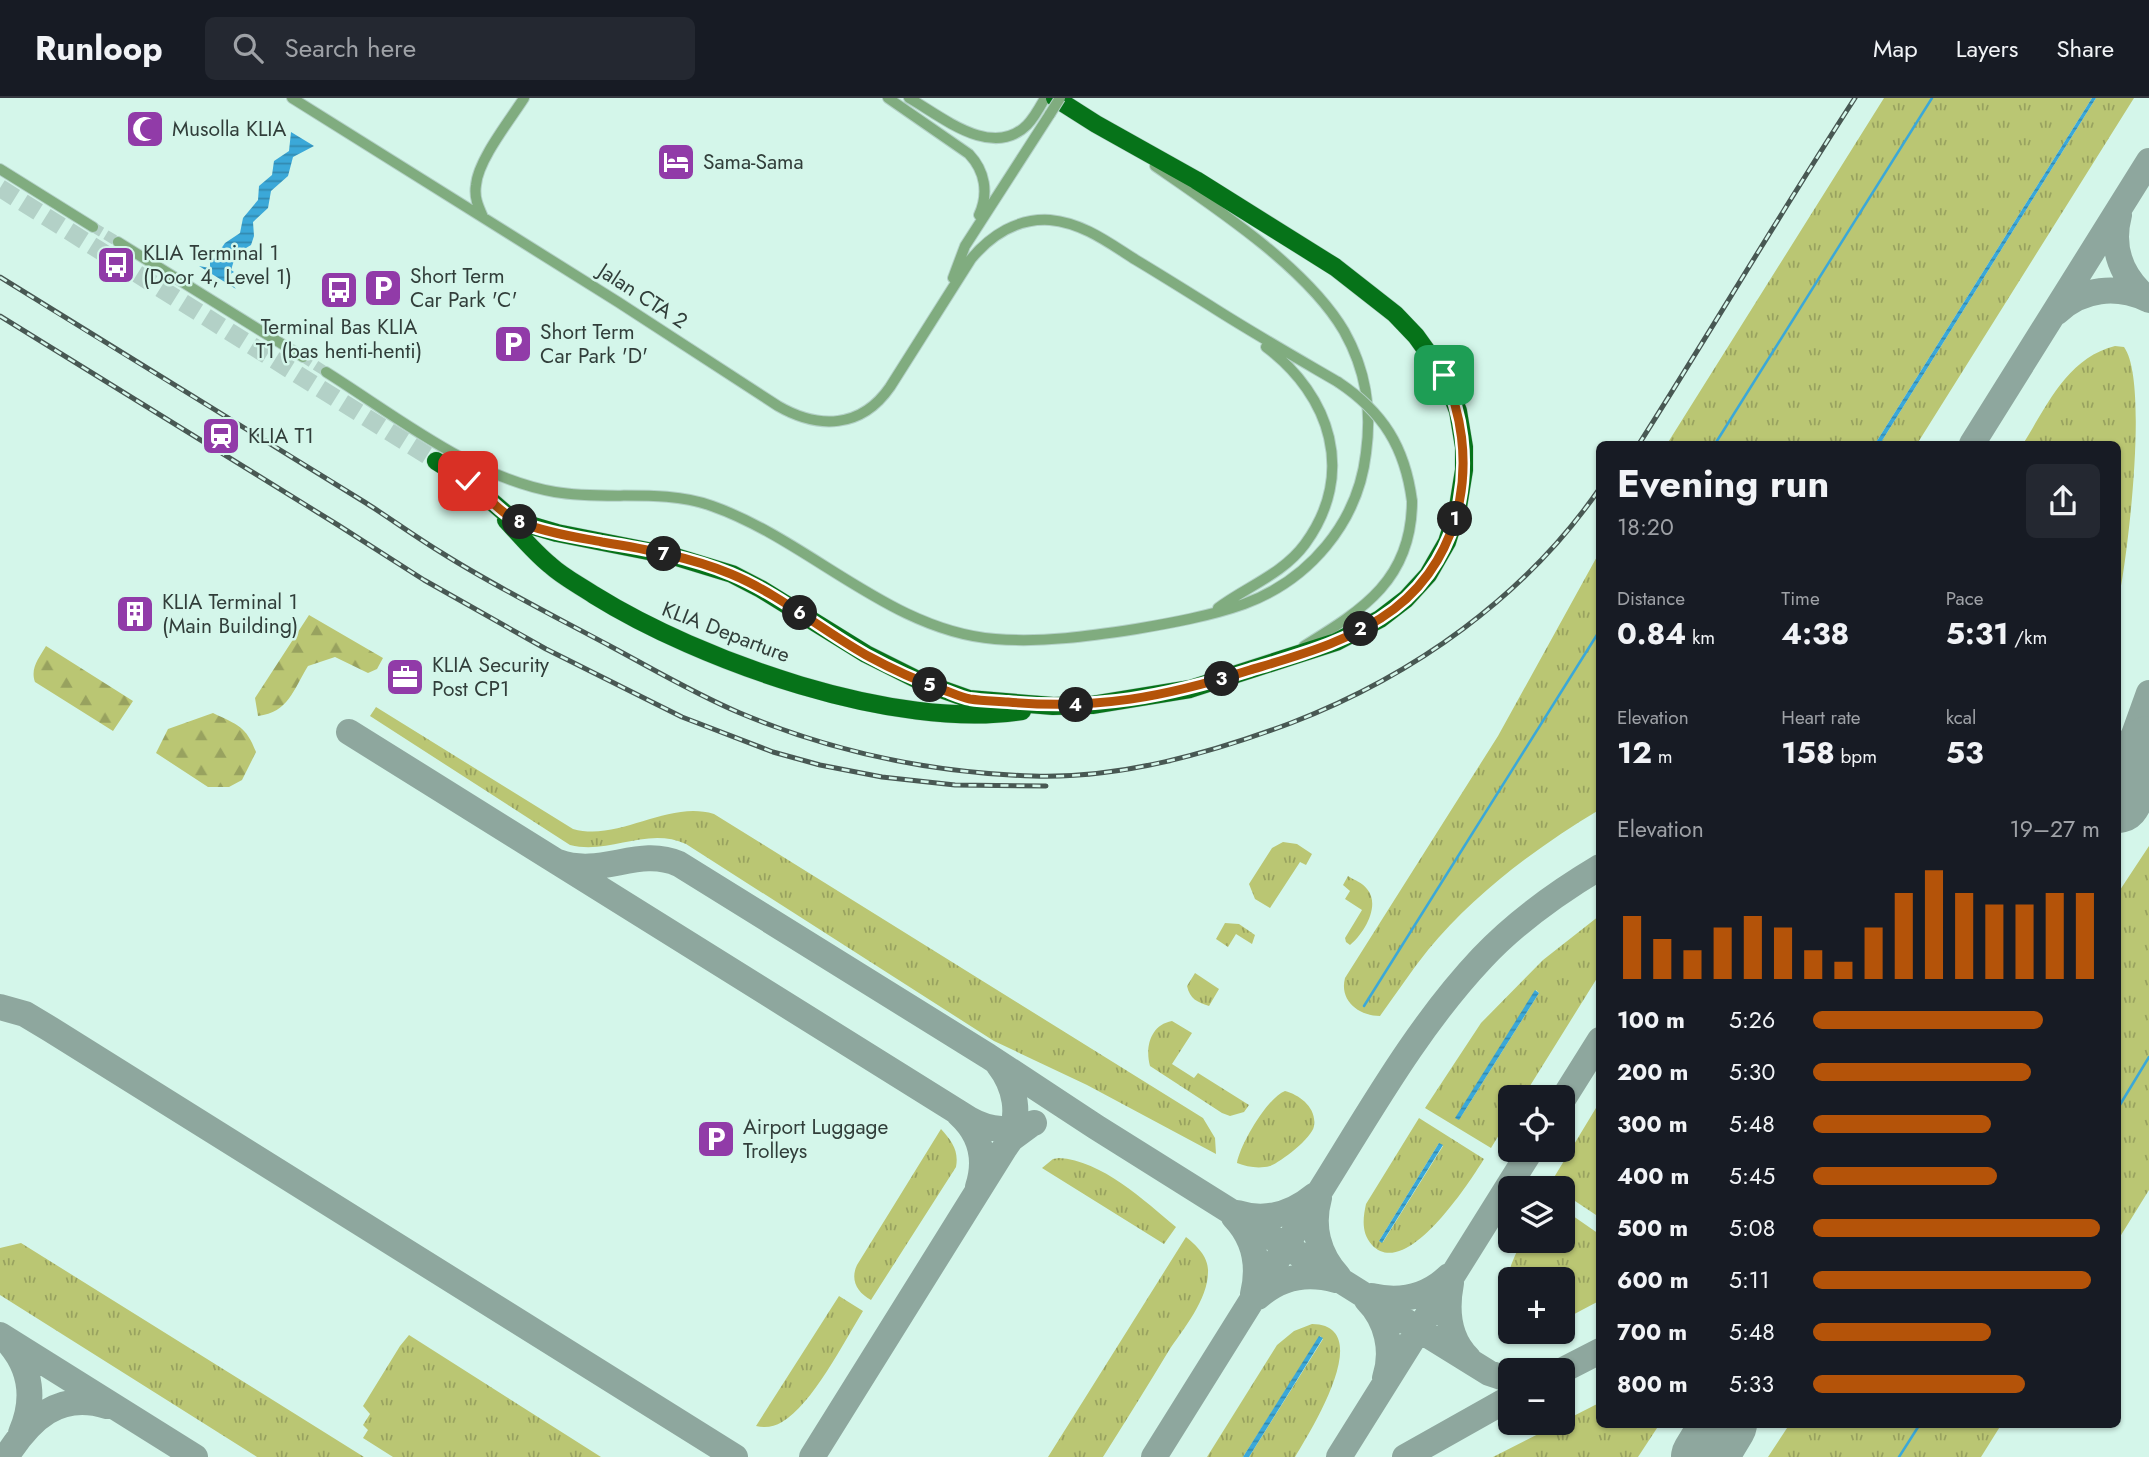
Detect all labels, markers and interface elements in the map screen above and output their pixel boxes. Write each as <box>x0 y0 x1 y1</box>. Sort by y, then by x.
search box <box>205 17 695 80</box>
text: Runloop <box>35 25 163 72</box>
icon: search <box>229 29 267 67</box>
text: Search here <box>285 29 416 67</box>
text: Map <box>1873 31 1918 66</box>
text: Layers <box>1956 31 2018 66</box>
text: Share <box>2056 31 2114 66</box>
mosque icon: Musolla KLIA <box>124 108 166 150</box>
place label: Musolla KLIA <box>172 114 286 144</box>
hotel icon: Sama-Sama <box>655 141 697 183</box>
place label: Sama-Sama <box>703 147 804 177</box>
place label: KLIA Terminal 1 (Door 4, Level 1) <box>143 238 292 292</box>
bus stop icon: KLIA Terminal 1 (Door 4, Level 1) <box>95 244 137 286</box>
street label: Jalan CTA 2 <box>590 254 693 336</box>
place label: Short Term Car Park 'C' <box>410 261 517 315</box>
parking icon: Short Term Car Park 'C' <box>362 267 404 309</box>
bus stop icon: Terminal Bas KLIA T1 (bas henti-henti) <box>318 269 360 311</box>
place label: Terminal Bas KLIA T1 (bas henti-henti) <box>256 312 422 366</box>
place label: Short Term Car Park 'D' <box>540 317 648 371</box>
parking icon: Short Term Car Park 'D' <box>492 323 534 365</box>
pin <box>1414 345 1474 405</box>
icon: arrive <box>1425 356 1463 394</box>
station icon: KLIA T1 <box>200 415 242 457</box>
place label: KLIA T1 <box>248 421 314 451</box>
pin <box>438 451 498 511</box>
text: Evening run <box>1617 456 1829 511</box>
icon: check <box>449 462 487 500</box>
button: share <box>2026 464 2100 538</box>
pin: 1 <box>1438 502 1472 536</box>
pin: 8 <box>503 504 538 540</box>
text: 1 <box>1450 505 1459 532</box>
text: 8 <box>514 508 525 535</box>
text: 18:20 <box>1617 510 1674 544</box>
pin: 7 <box>646 536 682 572</box>
text: 7 <box>658 540 669 567</box>
text: Distance <box>1617 585 1685 612</box>
text: Time <box>1781 585 1820 612</box>
text: Pace <box>1946 585 1984 612</box>
place label: KLIA Terminal 1 (Main Building) <box>162 587 298 641</box>
building icon: KLIA Terminal 1 (Main Building) <box>114 593 156 635</box>
street label: KLIA Departure <box>658 594 794 670</box>
pin: 6 <box>782 596 818 630</box>
text: 6 <box>793 599 806 626</box>
pin: 2 <box>1344 612 1378 646</box>
text: 0.84 <box>1617 612 1686 655</box>
text: 4:38 <box>1781 612 1849 655</box>
text: 5:31 <box>1946 612 2009 655</box>
text: 2 <box>1354 615 1367 642</box>
text: km <box>1686 624 1715 651</box>
text: /km <box>2009 624 2047 651</box>
place label: KLIA Security Post CP1 <box>432 650 550 704</box>
office icon: KLIA Security Post CP1 <box>384 656 426 698</box>
pin: 3 <box>1204 662 1240 696</box>
text: 3 <box>1216 665 1227 692</box>
pin: 5 <box>912 668 948 702</box>
text: 5 <box>923 671 936 698</box>
pin: 4 <box>1058 688 1094 722</box>
text: 4 <box>1069 691 1082 718</box>
text: Elevation <box>1617 704 1689 731</box>
text: Heart rate <box>1781 704 1861 731</box>
text: kcal <box>1946 704 1976 731</box>
text: 12 <box>1617 731 1652 774</box>
text: 158 <box>1781 731 1835 774</box>
text: 53 <box>1946 731 1984 774</box>
text: m <box>1652 743 1672 770</box>
text: bpm <box>1835 743 1877 770</box>
text: Elevation <box>1617 812 1704 846</box>
text: 19–27 m <box>2009 812 2100 846</box>
text: 100 m <box>1617 1003 1685 1037</box>
text: 5:26 <box>1729 1003 1775 1037</box>
text: 200 m <box>1617 1055 1688 1089</box>
text: 5:30 <box>1729 1055 1775 1089</box>
map controls <box>1498 1085 1575 1435</box>
button: locate <box>1498 1085 1575 1162</box>
text: 300 m <box>1617 1107 1688 1141</box>
text: 5:48 <box>1729 1107 1775 1141</box>
place label: Airport Luggage Trolleys <box>743 1112 889 1166</box>
parking icon: Airport Luggage Trolleys <box>695 1118 737 1160</box>
text: 400 m <box>1617 1159 1689 1193</box>
text: 5:45 <box>1729 1159 1775 1193</box>
button: layers <box>1498 1176 1575 1253</box>
text: 500 m <box>1617 1211 1688 1245</box>
text: 5:08 <box>1729 1211 1775 1245</box>
text: 600 m <box>1617 1263 1689 1297</box>
text: 5:11 <box>1729 1263 1770 1297</box>
button: + <box>1498 1267 1575 1344</box>
text: 700 m <box>1617 1315 1687 1349</box>
text: 5:48 <box>1729 1315 1775 1349</box>
button: − <box>1498 1358 1575 1435</box>
text: 800 m <box>1617 1367 1688 1401</box>
text: 5:33 <box>1729 1367 1774 1401</box>

